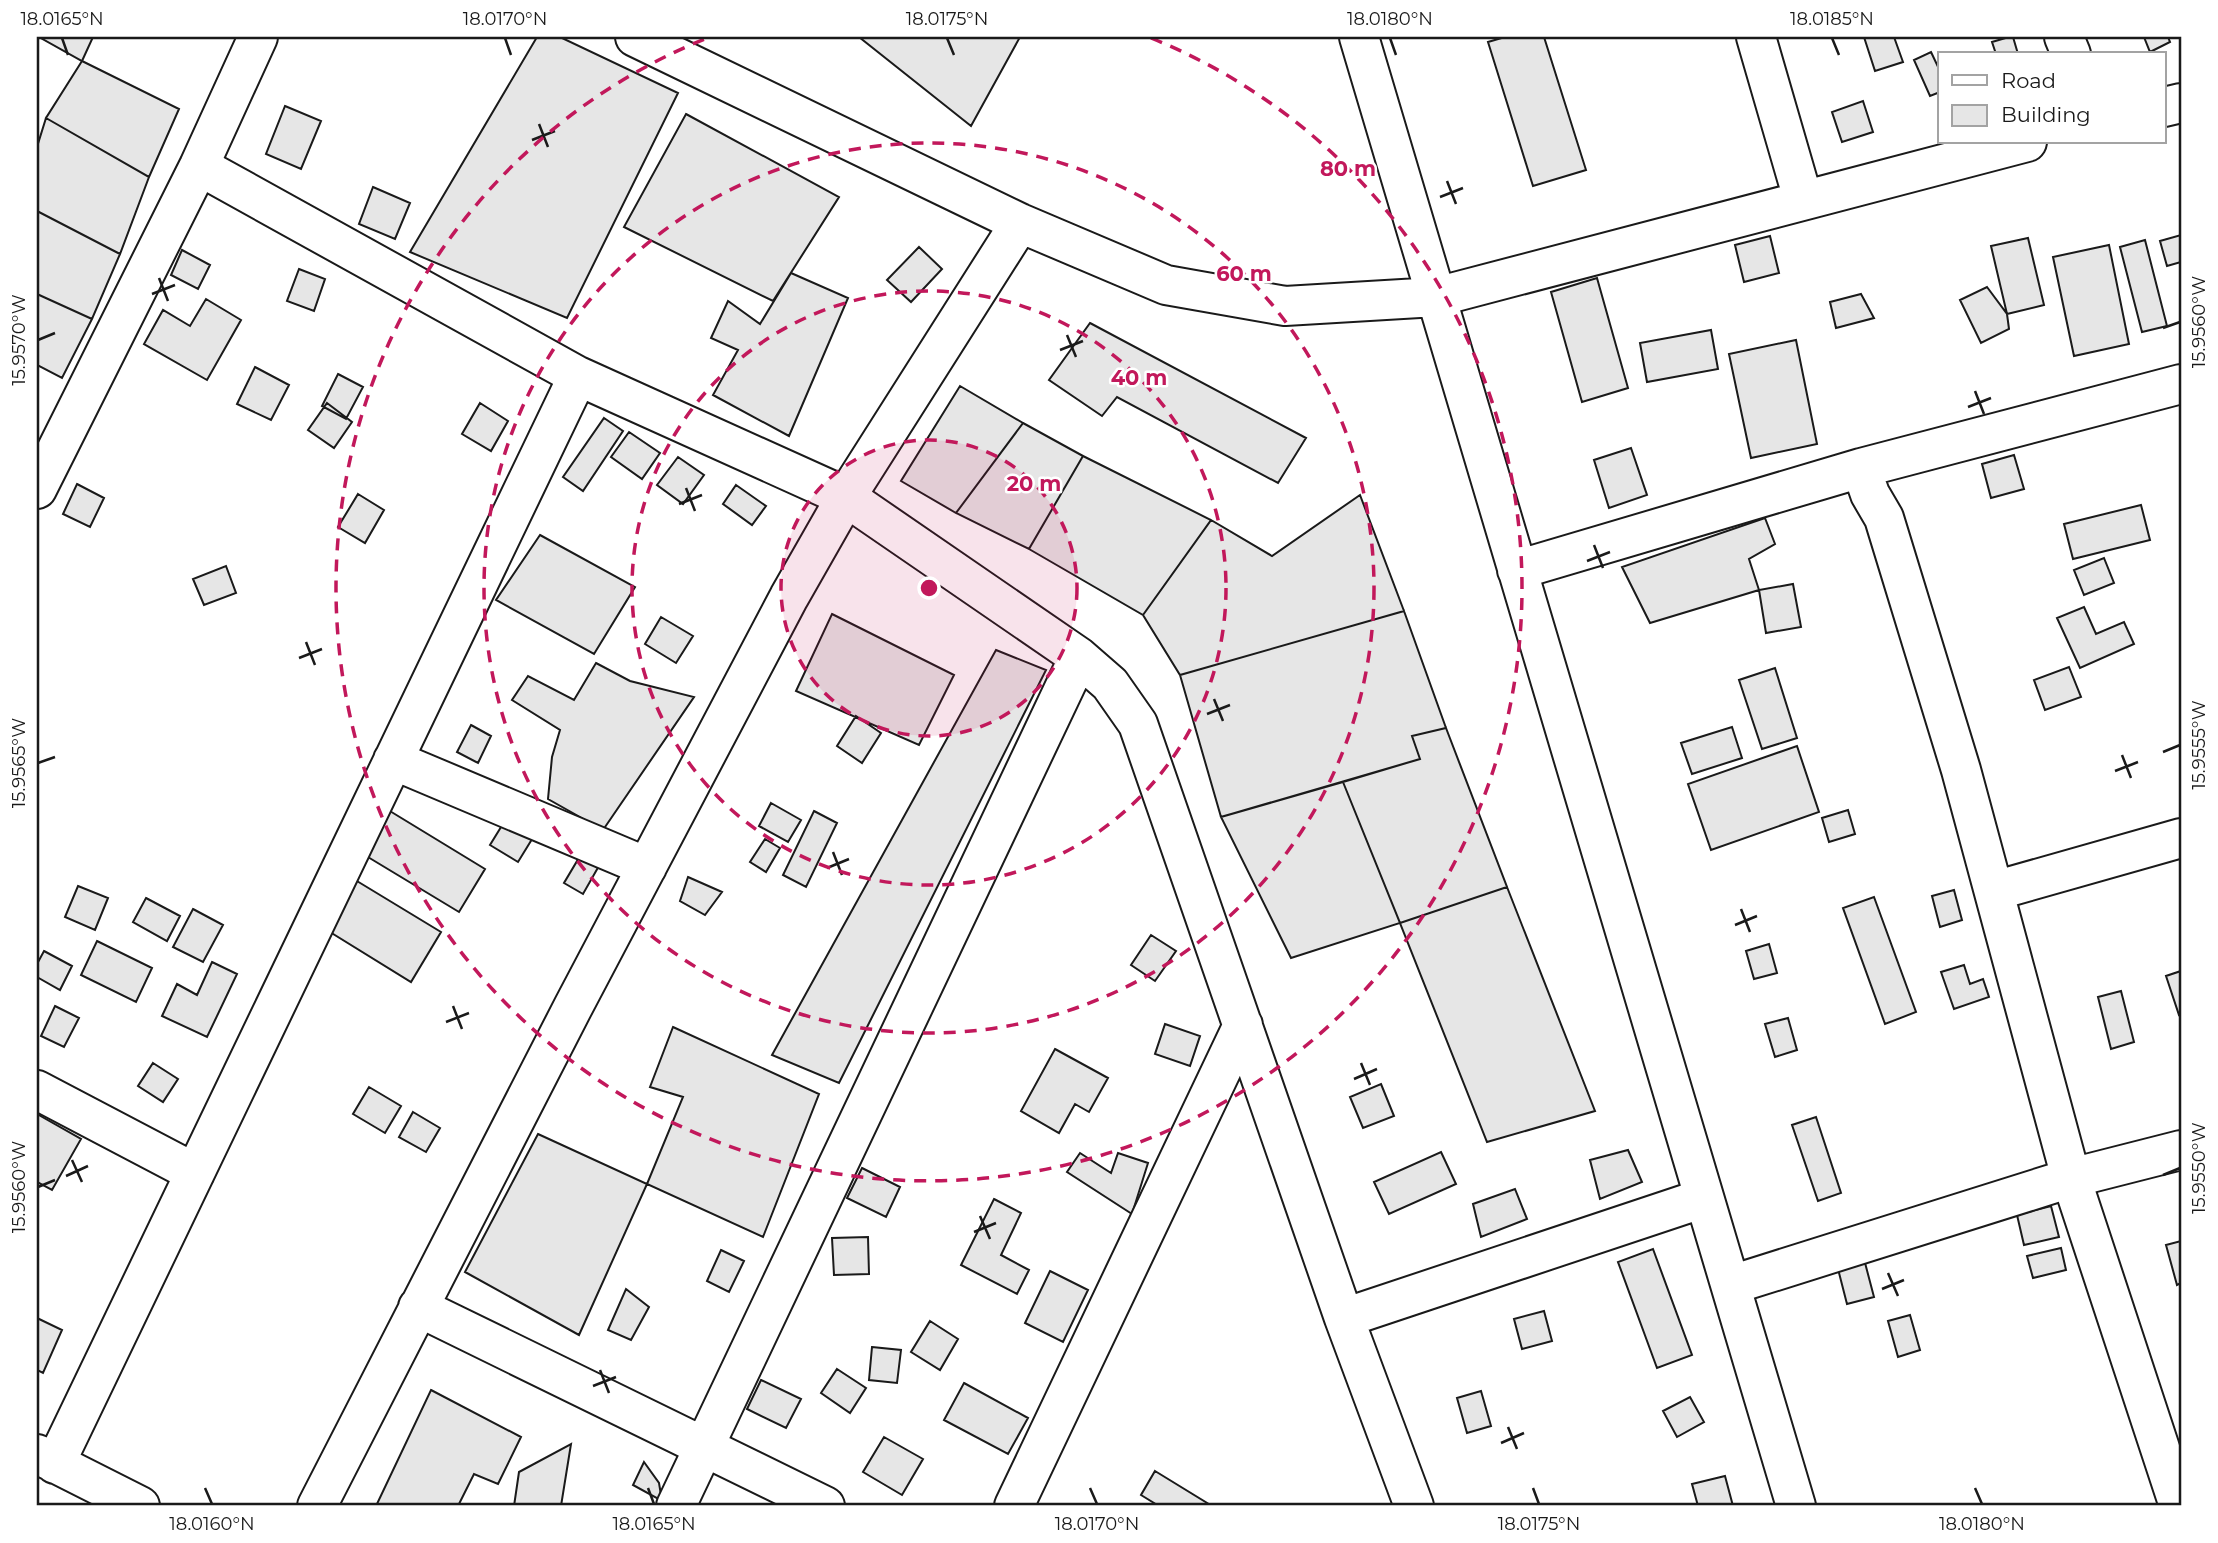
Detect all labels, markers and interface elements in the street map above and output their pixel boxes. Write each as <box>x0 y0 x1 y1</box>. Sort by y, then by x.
text: 18.0165°N <box>20 8 104 30</box>
text: 18.0170°N <box>463 8 547 30</box>
text: 18.0175°N <box>906 8 988 30</box>
text: 18.0180°N <box>1347 8 1433 30</box>
text: 18.0185°N <box>1790 8 1874 30</box>
legend <box>1938 52 2166 144</box>
text: Road <box>2001 68 2056 93</box>
text: Building <box>2001 102 2091 127</box>
text: 80 m <box>1320 156 1376 181</box>
text: 60 m <box>1216 261 1272 286</box>
text: 15.9560°W <box>2188 276 2210 368</box>
text: 15.9570°W <box>8 294 30 386</box>
text: 40 m <box>1111 365 1167 390</box>
text: 20 m <box>1007 471 1061 496</box>
centre of rings <box>917 576 941 600</box>
text: 15.9555°W <box>2188 700 2210 790</box>
text: 15.9565°W <box>8 718 30 808</box>
text: 15.9550°W <box>2188 1122 2210 1214</box>
text: 15.9560°W <box>8 1141 30 1233</box>
text: 18.0160°N <box>169 1513 255 1535</box>
text: 18.0165°N <box>612 1513 696 1535</box>
text: 18.0170°N <box>1055 1513 1139 1535</box>
text: 18.0175°N <box>1498 1513 1580 1535</box>
text: 18.0180°N <box>1939 1513 2025 1535</box>

